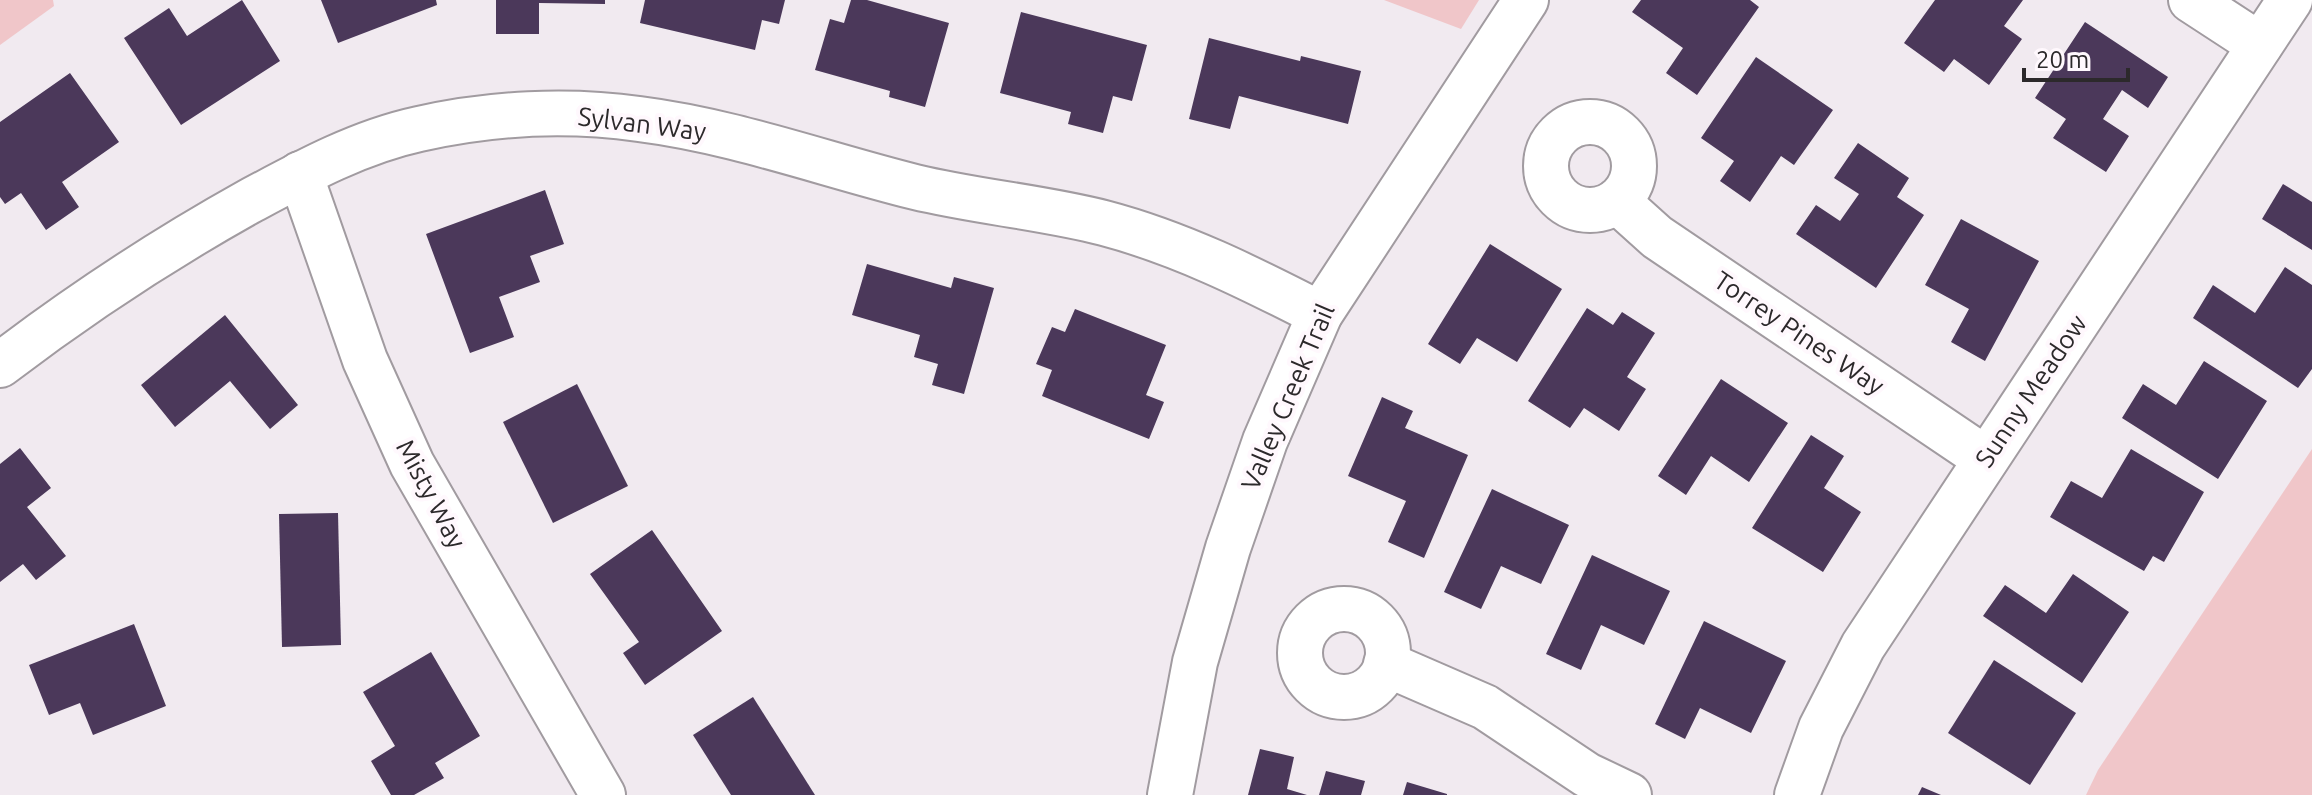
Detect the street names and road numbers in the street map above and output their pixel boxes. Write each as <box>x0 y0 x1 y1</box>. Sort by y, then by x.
street label: Sylvan Way <box>576 101 708 146</box>
street label: Torrey Pines Way <box>1709 265 1890 400</box>
street label: Valley Creek Trail <box>1235 299 1340 494</box>
street label: Sunny Meadow <box>1969 309 2092 472</box>
street label: Misty Way <box>391 435 472 553</box>

